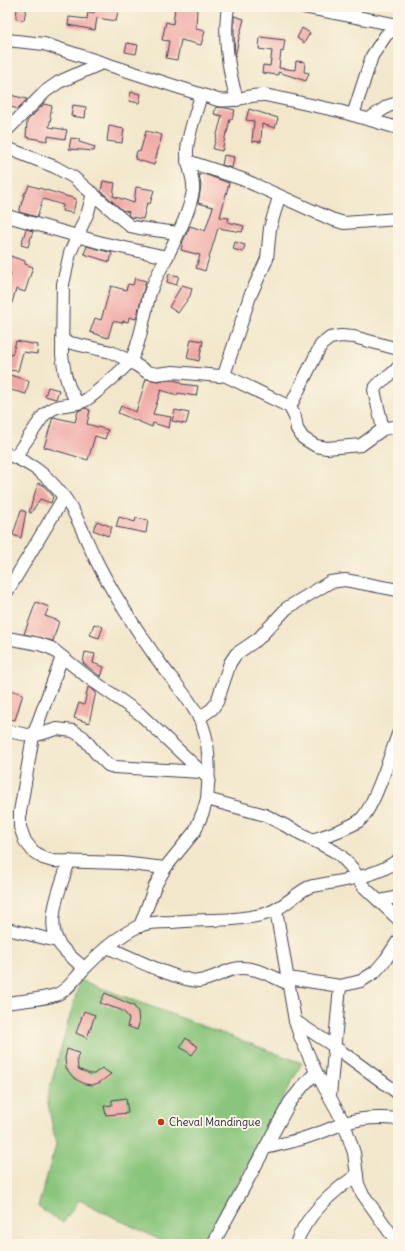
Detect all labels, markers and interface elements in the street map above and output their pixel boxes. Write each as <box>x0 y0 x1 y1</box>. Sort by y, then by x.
place label: Cheval Mandingue <box>169 1115 260 1129</box>
marker: Cheval Mandingue <box>156 1117 166 1127</box>

